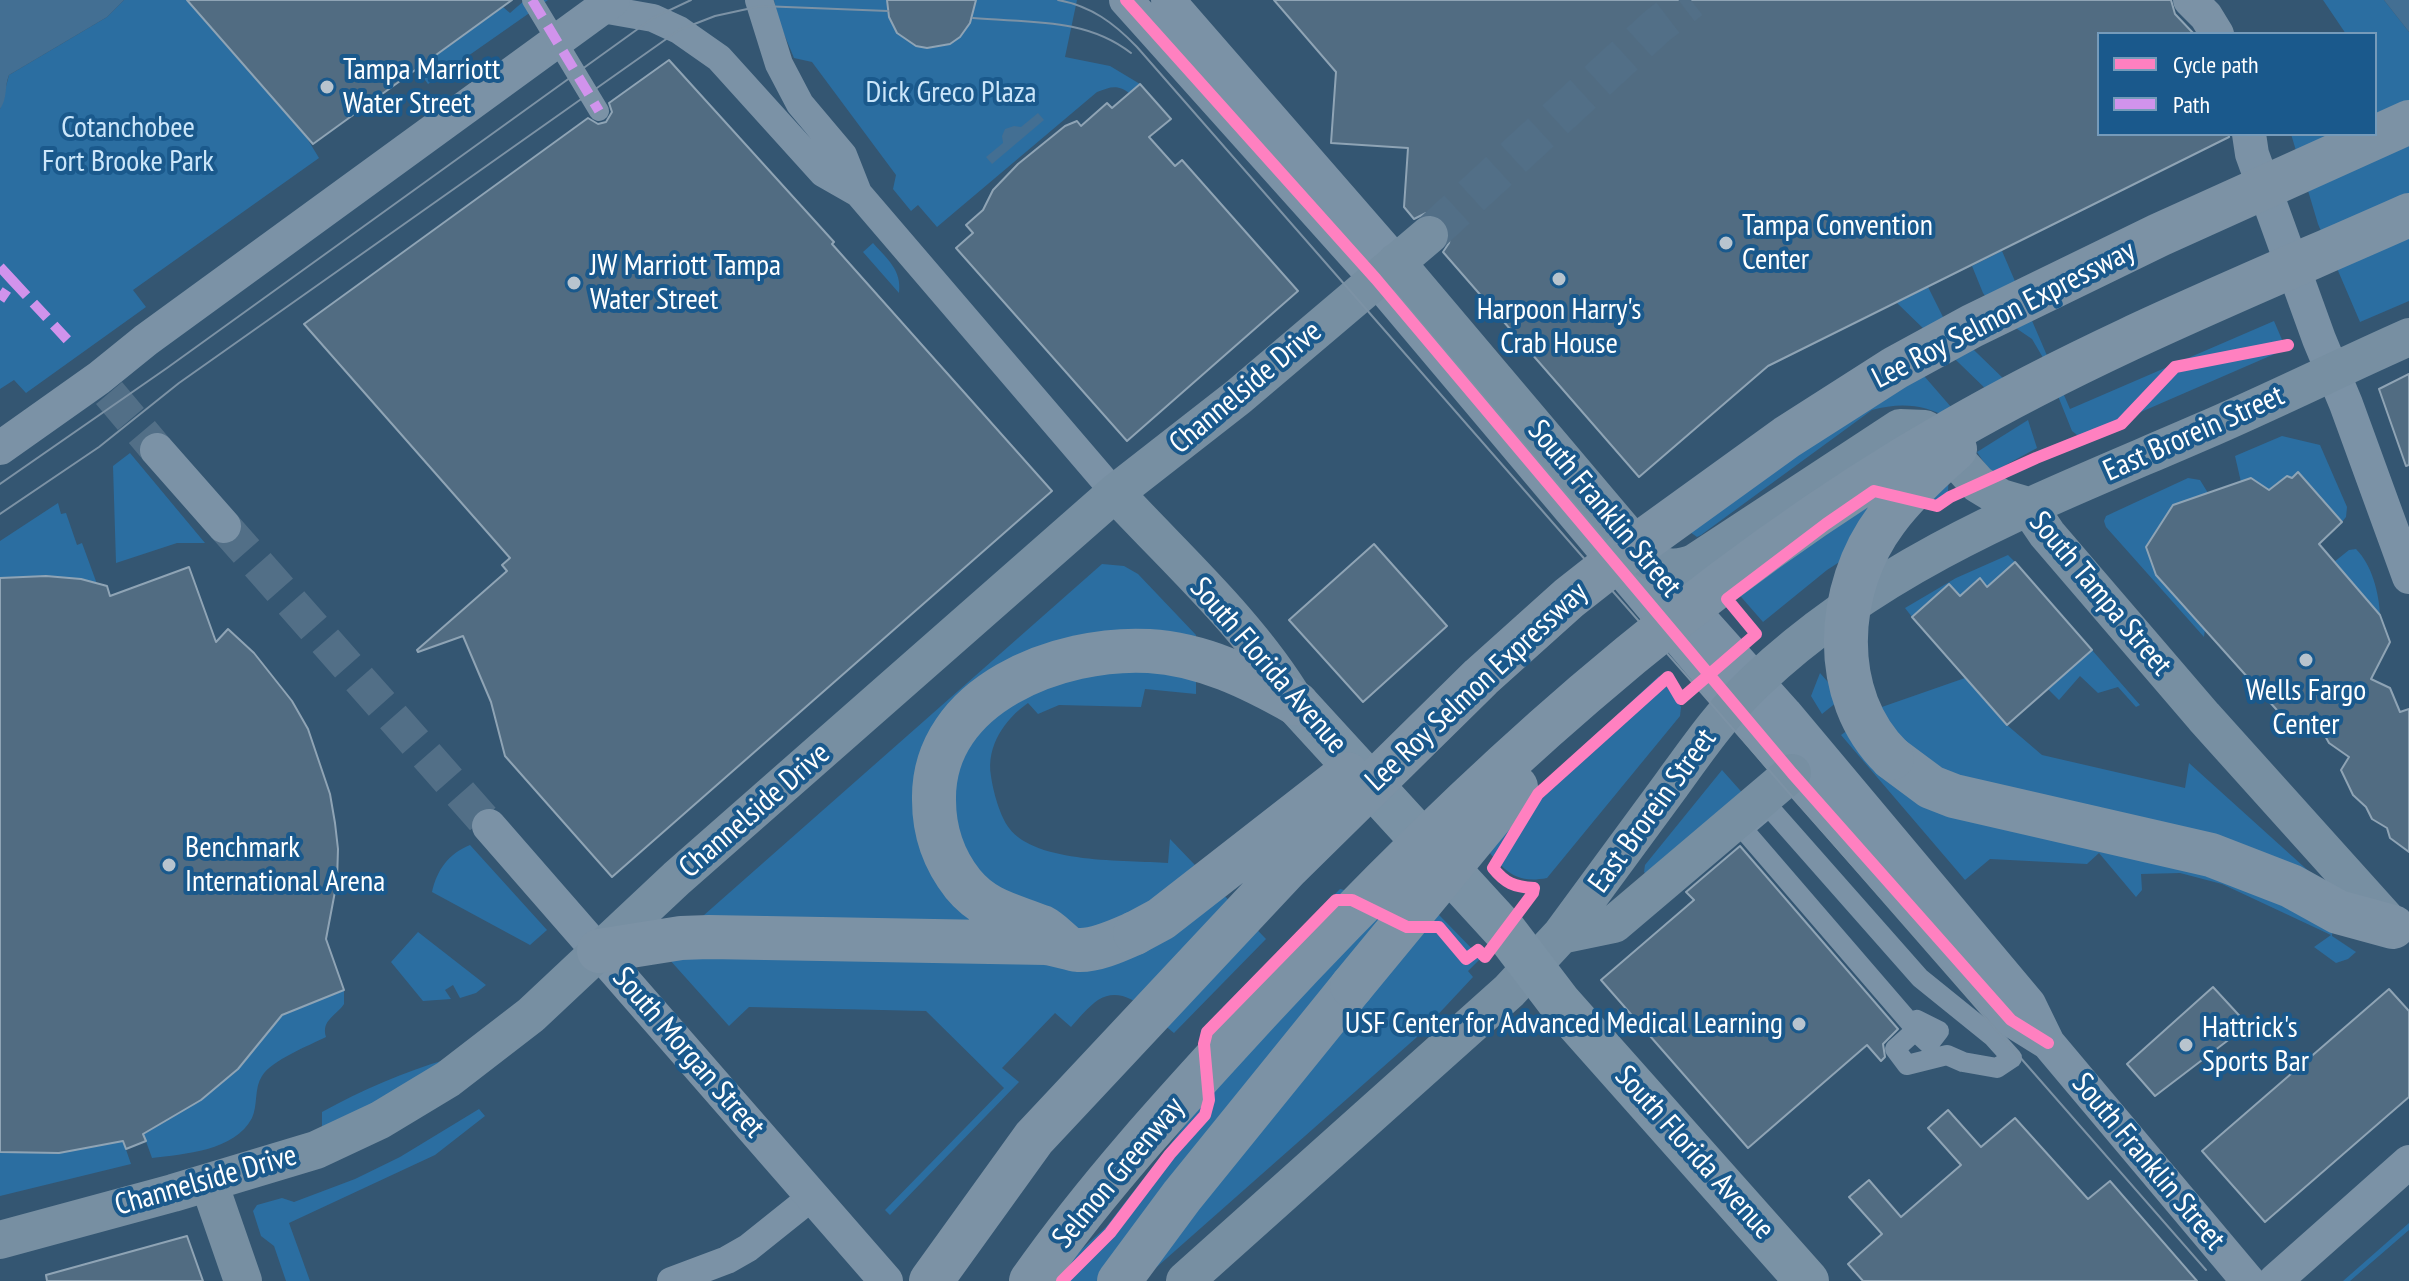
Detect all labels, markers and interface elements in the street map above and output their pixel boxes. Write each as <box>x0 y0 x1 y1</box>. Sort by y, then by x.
legend <box>2097 32 2377 136</box>
text: Cycle path <box>2173 49 2259 80</box>
place label: Tampa Marriott Water Street <box>343 52 500 122</box>
park label: Dick Greco Plaza <box>866 75 1036 111</box>
marker: Tampa Marriott Water Street <box>318 78 336 96</box>
text: Path <box>2173 89 2210 120</box>
park label: Cotanchobee Fort Brooke Park <box>42 110 214 180</box>
place label: Tampa Convention Center <box>1742 208 1933 278</box>
street label: Lee Roy Selmon Expressway <box>1867 233 2141 397</box>
marker: Tampa Convention Center <box>1717 234 1735 252</box>
place label: JW Marriott Tampa Water Street <box>590 248 781 318</box>
marker: Harpoon Harry's Crab House <box>1550 270 1568 288</box>
marker: JW Marriott Tampa Water Street <box>565 274 583 292</box>
place label: Harpoon Harry's Crab House <box>1477 292 1641 362</box>
street label: Channelside Drive <box>1163 314 1329 462</box>
street label: East Brorein Street <box>2098 378 2290 490</box>
street label: South Franklin Street <box>1520 413 1688 605</box>
street label: South Tampa Street <box>2021 505 2179 683</box>
street label: South Florida Avenue <box>1182 571 1354 761</box>
street label: Lee Roy Selmon Expressway <box>1359 575 1595 799</box>
marker: Wells Fargo Center <box>2297 651 2315 669</box>
place label: Wells Fargo Center <box>2246 673 2366 744</box>
street label: East Brorein Street <box>1582 722 1724 900</box>
street label: Channelside Drive <box>672 736 838 886</box>
place label: Benchmark International Arena <box>185 830 385 900</box>
marker: Benchmark International Arena <box>160 856 178 874</box>
street label: South Morgan Street <box>604 961 772 1145</box>
place label: USF Center for Advanced Medical Learning <box>1345 1006 1783 1042</box>
place label: Hattrick's Sports Bar <box>2202 1010 2309 1080</box>
marker: USF Center for Advanced Medical Learning <box>1790 1015 1808 1033</box>
marker: Hattrick's Sports Bar <box>2177 1036 2195 1054</box>
street label: South Florida Avenue <box>1607 1059 1781 1247</box>
street label: South Franklin Street <box>2064 1066 2232 1258</box>
street label: Selmon Greenway <box>1045 1090 1193 1256</box>
street label: Channelside Drive <box>111 1138 301 1224</box>

